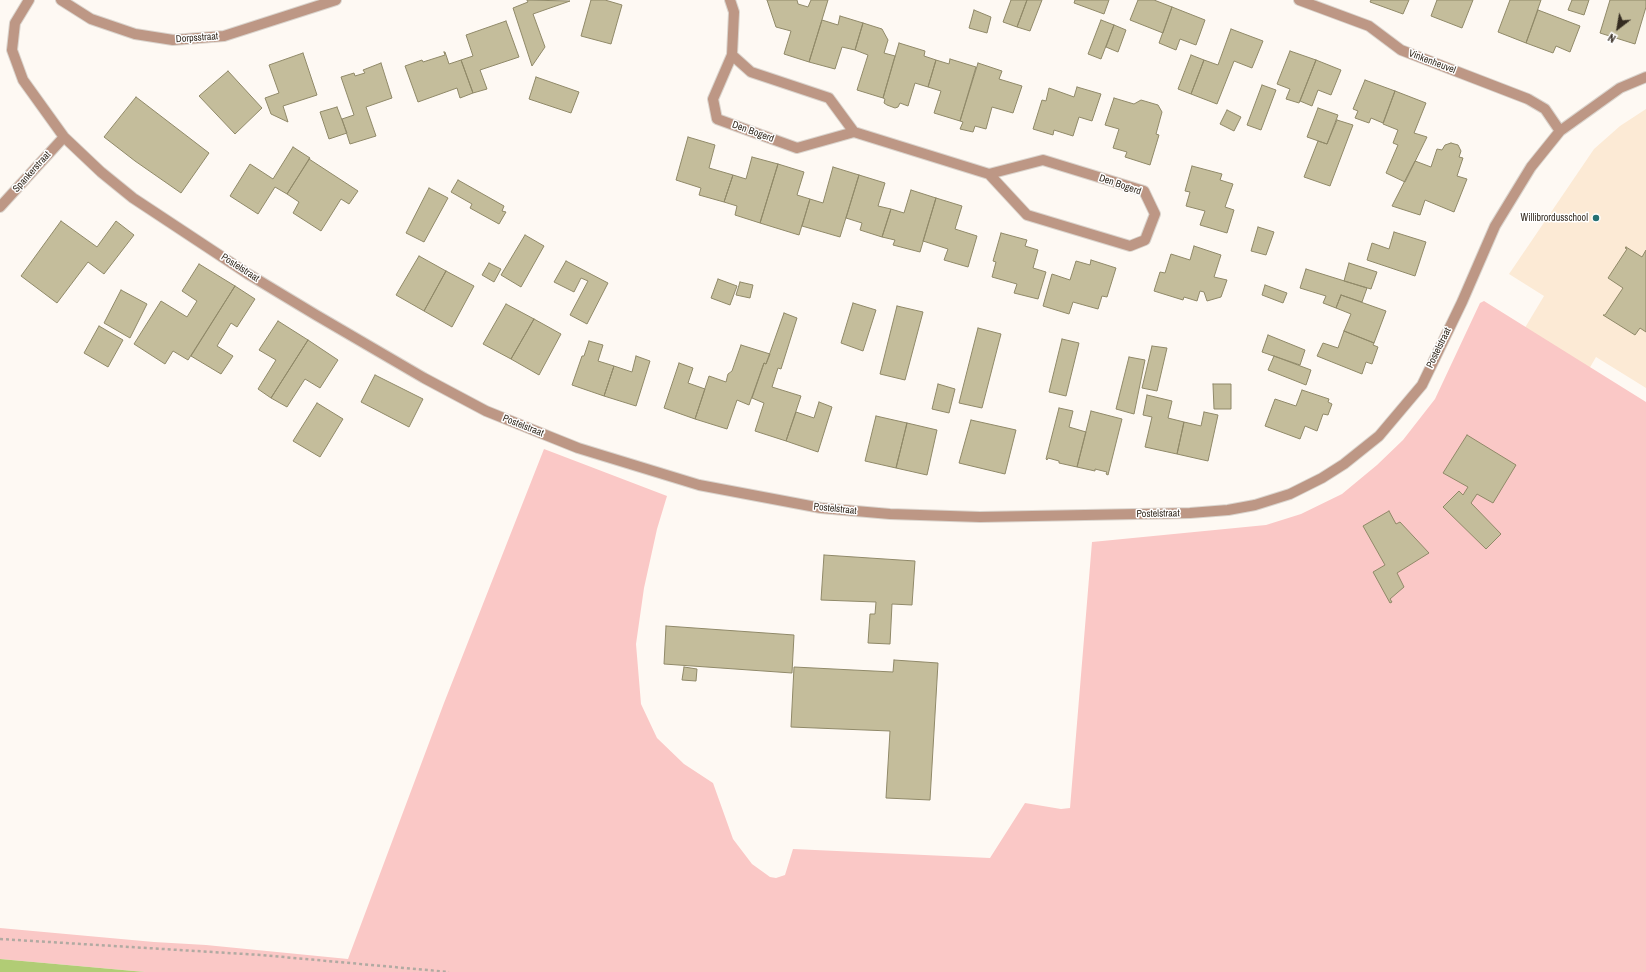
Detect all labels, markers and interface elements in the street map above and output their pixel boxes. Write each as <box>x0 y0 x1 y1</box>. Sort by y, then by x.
north arrow <box>1598 8 1638 48</box>
street label: Dorpsstraat <box>175 31 219 45</box>
text: N <box>1605 31 1618 46</box>
street label: Vinkenheuvel <box>1407 48 1457 76</box>
street label: Den Bogerd <box>730 119 776 145</box>
street label: Spankerstraat <box>10 149 54 195</box>
street label: Den Bogerd <box>1097 172 1143 198</box>
place label: Willibrordusschool <box>1521 212 1588 224</box>
marker: Willibrordusschool <box>1591 213 1601 223</box>
street label: Postelstraat <box>219 251 261 285</box>
street label: Postelstraat <box>1424 326 1454 370</box>
street label: Postelstraat <box>501 412 545 440</box>
street label: Postelstraat <box>813 501 857 517</box>
street label: Postelstraat <box>1136 508 1180 520</box>

